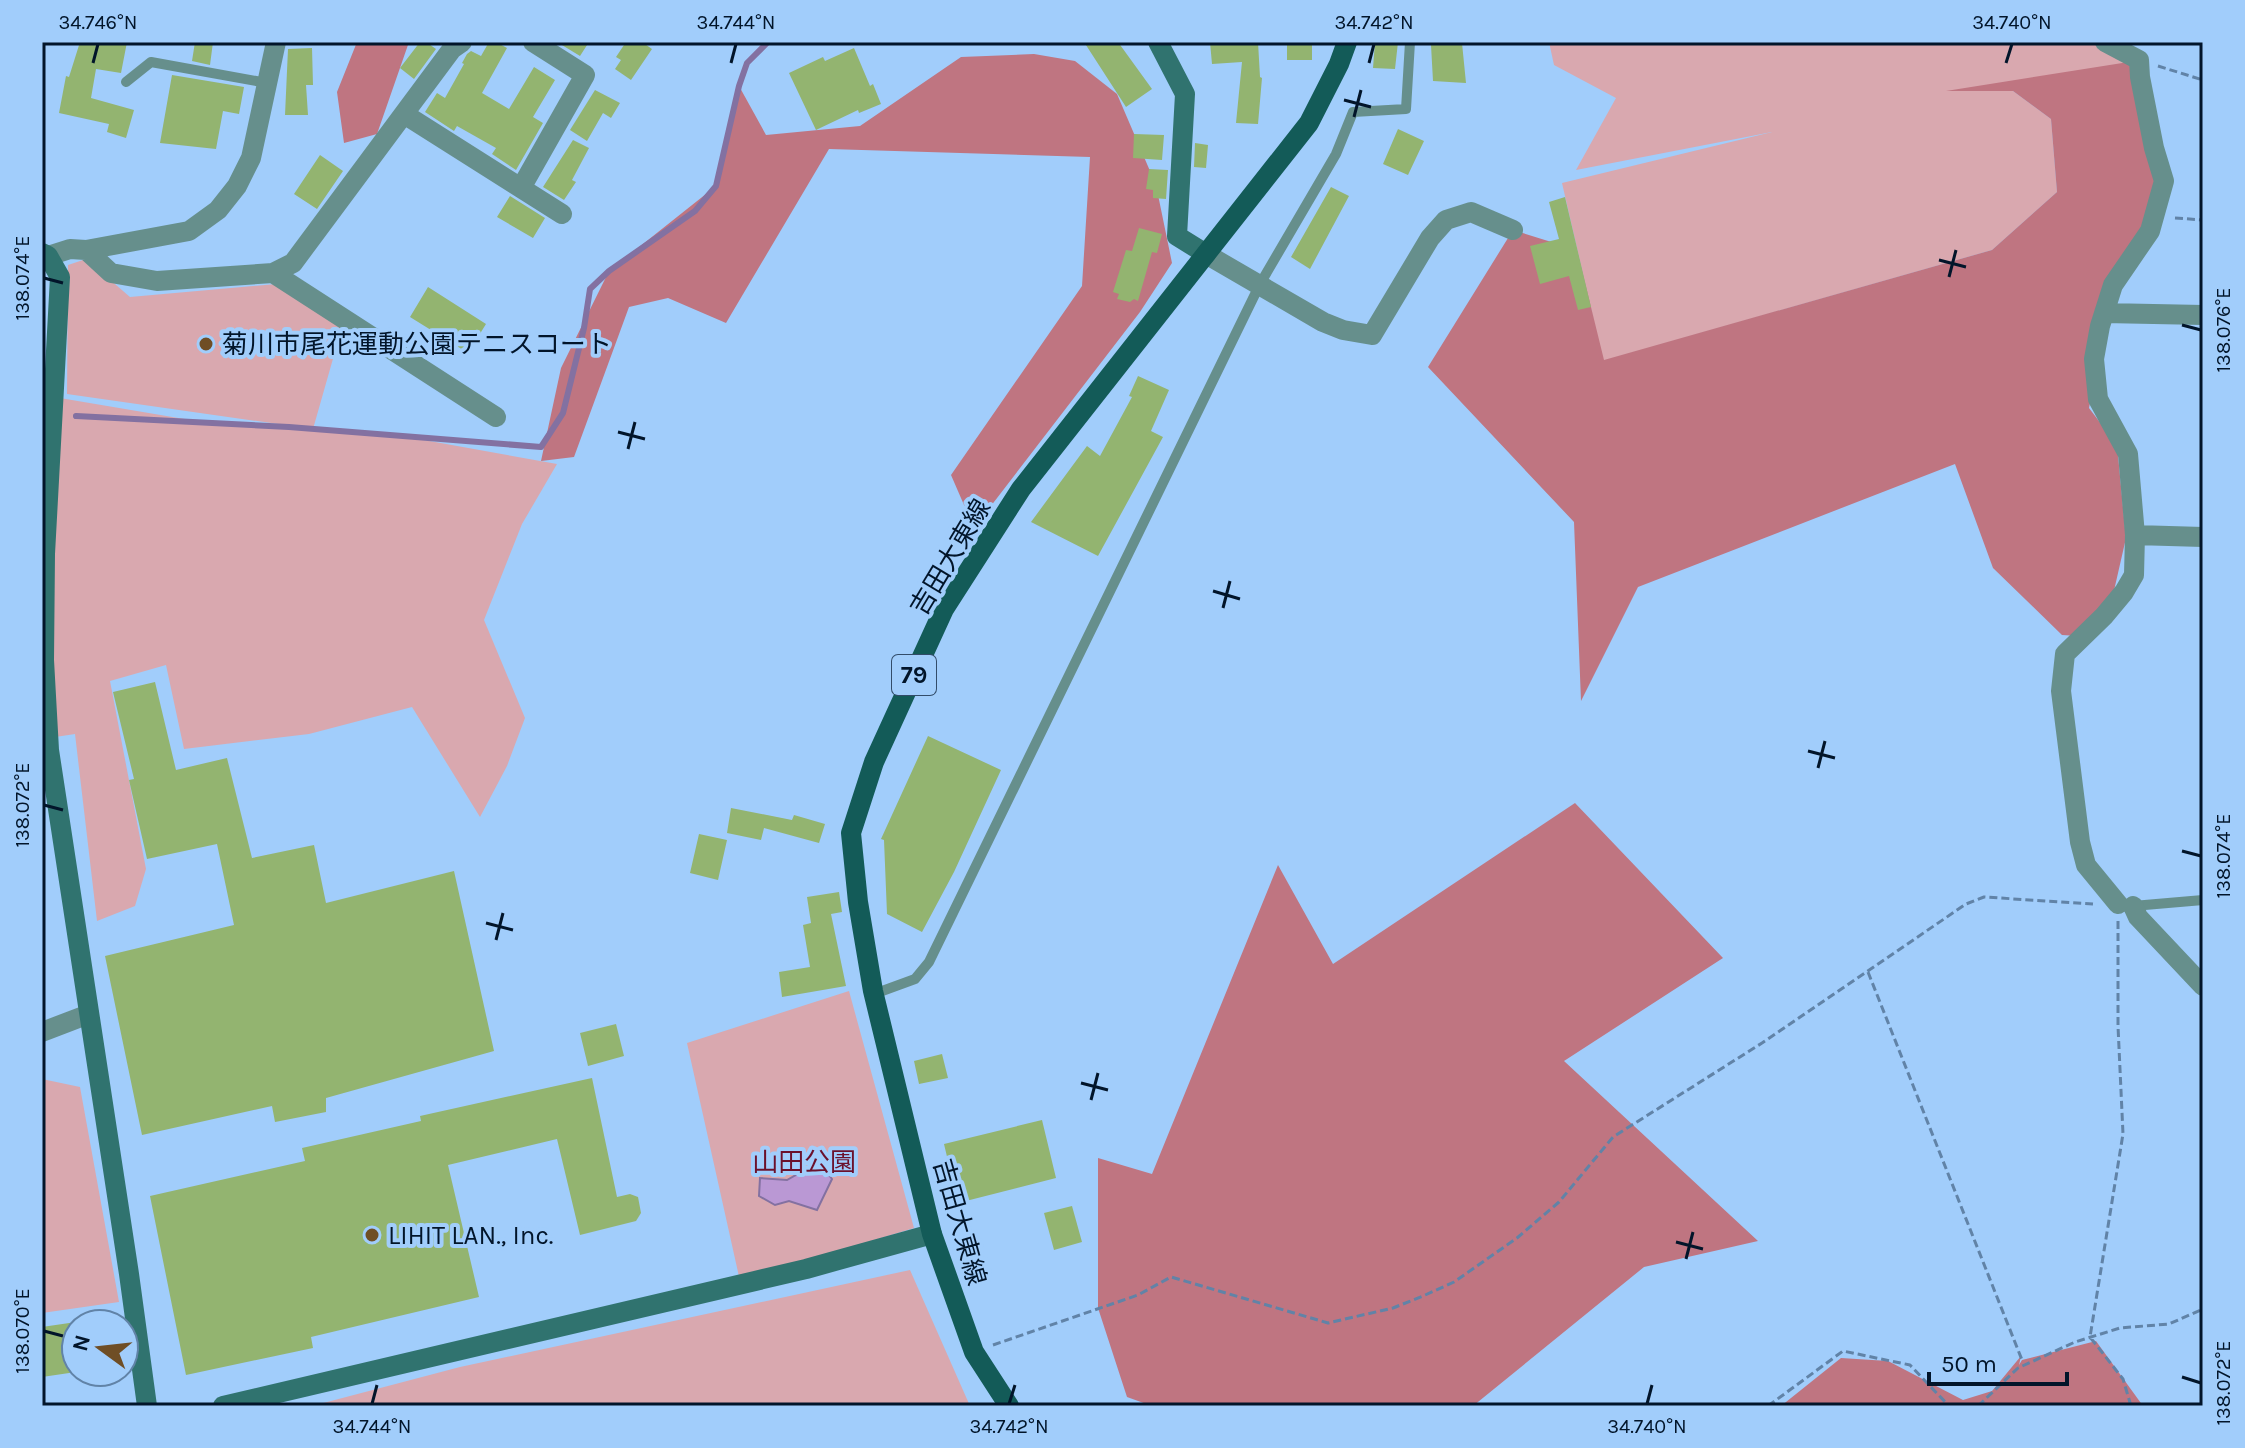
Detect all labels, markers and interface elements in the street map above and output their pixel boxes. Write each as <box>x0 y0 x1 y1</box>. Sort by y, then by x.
text: 34.746°N <box>58 11 138 34</box>
text: 34.744°N <box>697 11 775 34</box>
text: 34.742°N <box>1334 11 1414 34</box>
text: 34.740°N <box>1972 11 2052 34</box>
text: 138.074°E <box>11 236 34 320</box>
text: 138.076°E <box>2212 287 2235 373</box>
place label: 菊川市尾花運動公園テニスコート <box>222 329 612 360</box>
marker: 菊川市尾花運動公園テニスコート <box>197 335 215 353</box>
street label: 吉田大東線 <box>904 494 997 621</box>
road number: 79 <box>892 655 936 695</box>
text: 138.072°E <box>11 762 34 848</box>
text: 138.074°E <box>2212 814 2235 898</box>
park label: 山田公園 <box>752 1147 856 1178</box>
street label: 吉田大東線 <box>927 1155 992 1289</box>
place label: LIHIT LAN., Inc. <box>388 1220 553 1251</box>
marker: LIHIT LAN., Inc. <box>363 1226 381 1244</box>
text: 138.070°E <box>11 1288 34 1374</box>
north arrow <box>60 1308 140 1388</box>
text: N <box>67 1332 96 1354</box>
scale bar <box>1929 1336 2067 1386</box>
text: 138.072°E <box>2212 1340 2235 1426</box>
text: 50 m <box>1941 1350 1997 1378</box>
text: 34.744°N <box>333 1415 411 1438</box>
text: 34.742°N <box>969 1415 1049 1438</box>
text: 34.740°N <box>1607 1415 1687 1438</box>

